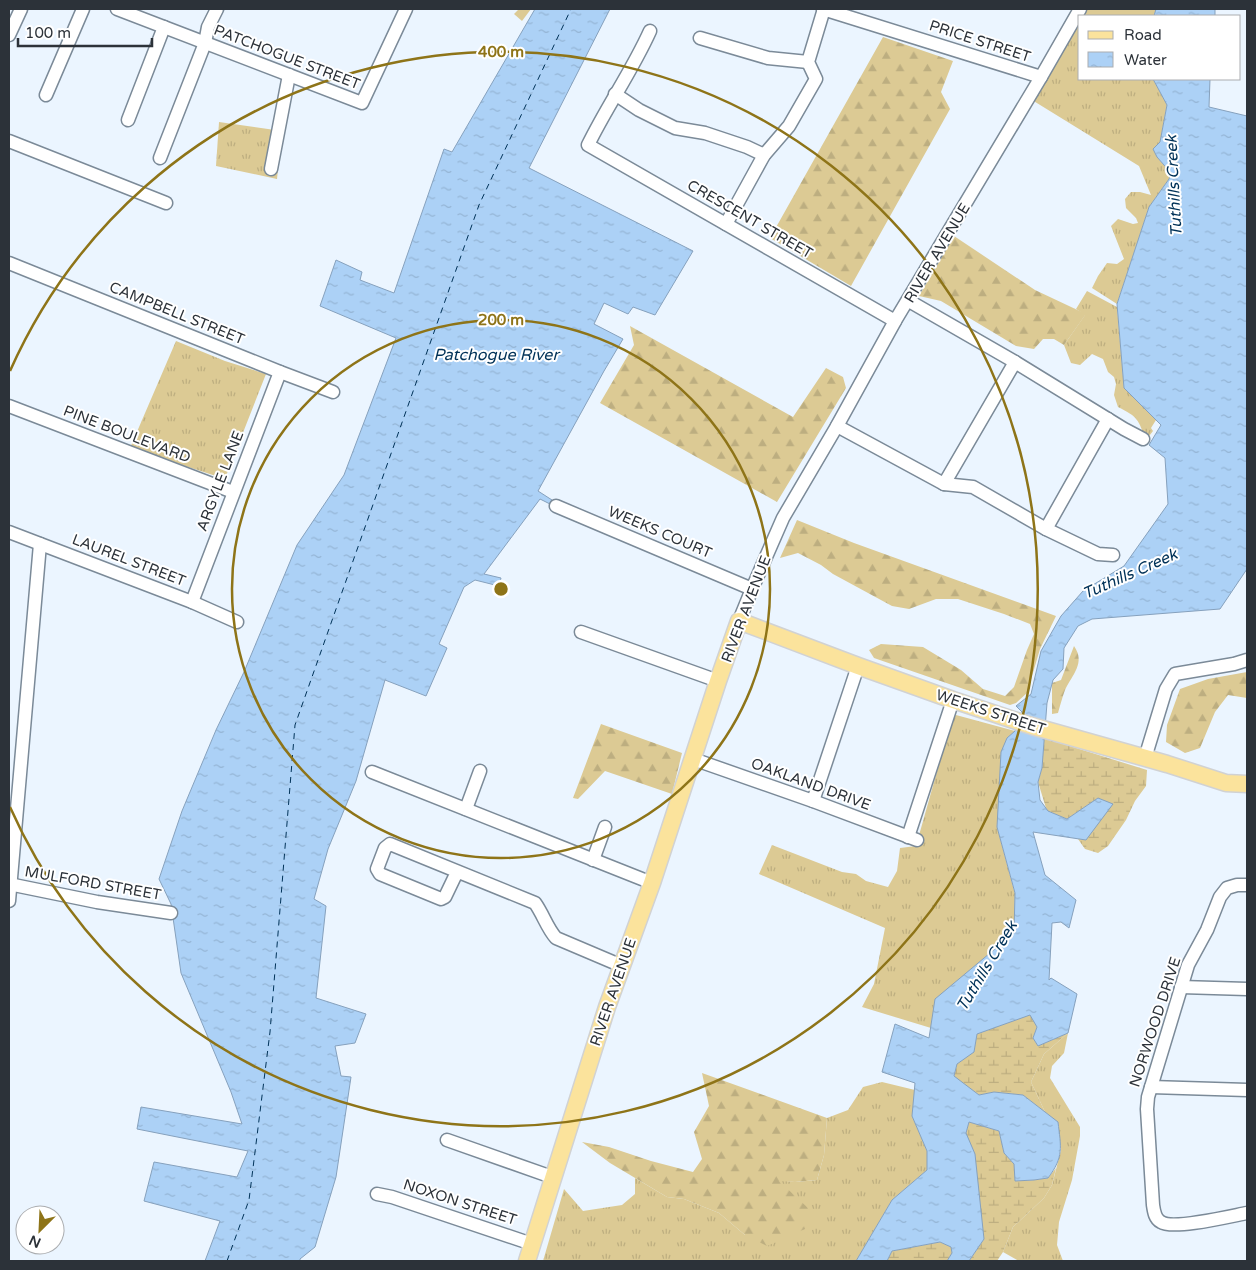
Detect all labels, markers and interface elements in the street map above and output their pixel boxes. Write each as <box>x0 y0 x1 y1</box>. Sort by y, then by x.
scale bar <box>18 15 151 47</box>
legend <box>1078 15 1241 80</box>
street label: PRICE STREET <box>927 16 1033 66</box>
street label: PATCHOGUE STREET <box>211 21 363 93</box>
text: 100 m <box>25 24 71 42</box>
text: Road <box>1124 26 1162 44</box>
text: 400 m <box>478 43 524 61</box>
text: Water <box>1124 51 1167 69</box>
water label: Tuthills Creek <box>1161 133 1187 237</box>
street label: CRESCENT STREET <box>684 176 816 262</box>
street label: RIVER AVENUE <box>900 200 974 306</box>
street label: CAMPBELL STREET <box>107 278 247 348</box>
text: 200 m <box>478 311 524 329</box>
water label: Patchogue River <box>433 345 560 365</box>
street label: PINE BOULEVARD <box>61 401 193 467</box>
street label: ARGYLE LANE <box>193 428 247 534</box>
street label: WEEKS COURT <box>605 502 715 562</box>
street label: LAUREL STREET <box>70 530 188 590</box>
water label: Tuthills Creek <box>1079 544 1182 604</box>
street label: RIVER AVENUE <box>717 553 775 665</box>
centre of rings <box>492 580 510 598</box>
street label: WEEKS STREET <box>934 686 1048 738</box>
street label: OAKLAND DRIVE <box>749 754 873 814</box>
street label: MULFORD STREET <box>23 862 163 904</box>
water label: Tuthills Creek <box>952 916 1022 1015</box>
street label: RIVER AVENUE <box>586 936 640 1048</box>
street label: NORWOOD DRIVE <box>1125 955 1185 1089</box>
street label: NOXON STREET <box>401 1175 519 1229</box>
north arrow <box>15 1205 65 1255</box>
text: N <box>26 1231 44 1251</box>

